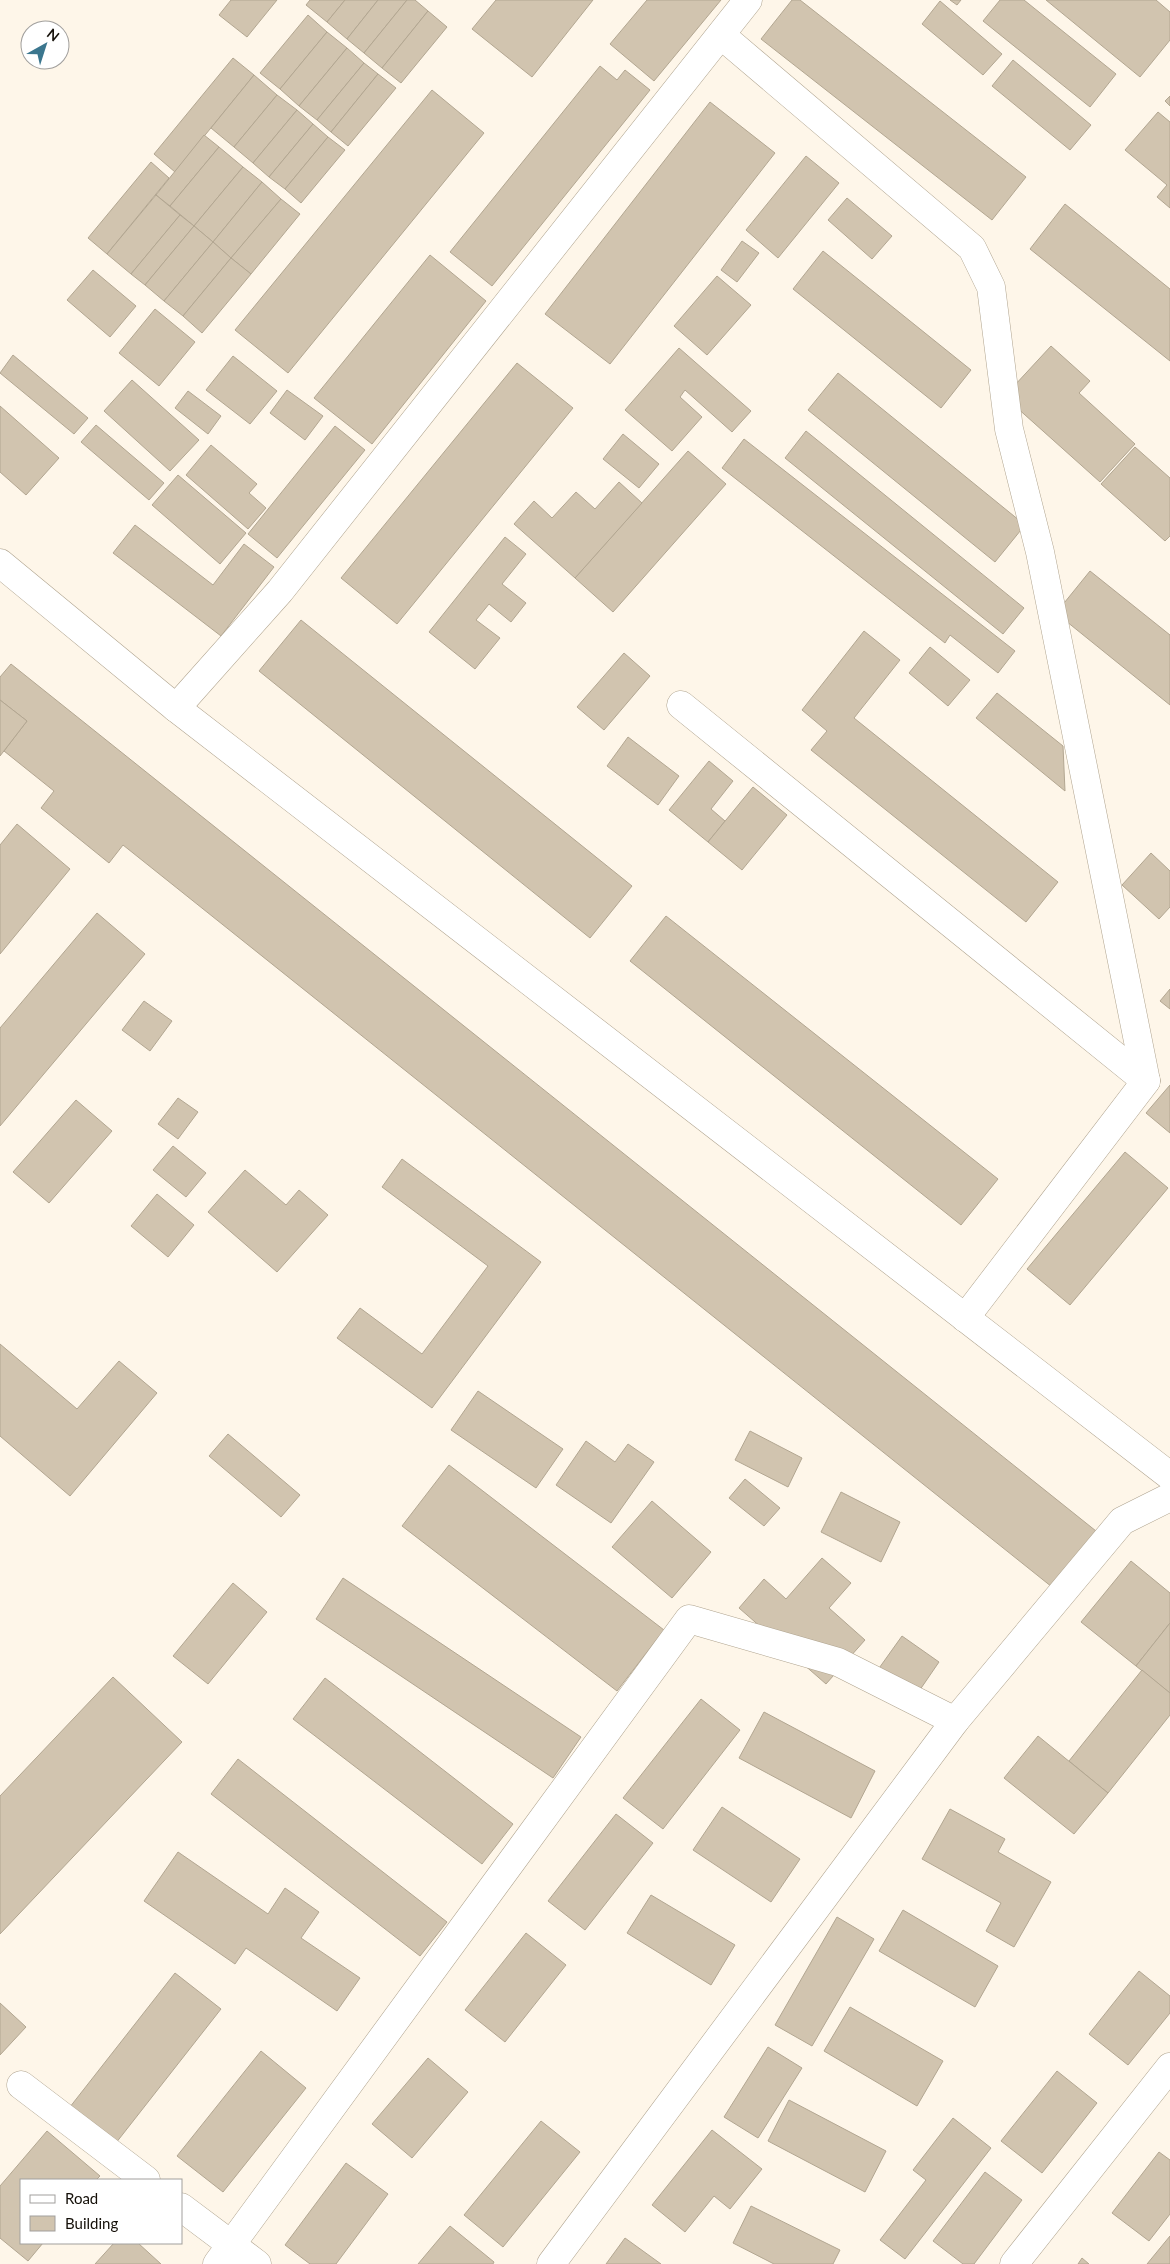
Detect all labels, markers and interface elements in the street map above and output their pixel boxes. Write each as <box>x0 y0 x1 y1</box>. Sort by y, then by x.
north arrow <box>20 20 70 70</box>
text: N <box>44 25 63 45</box>
legend <box>20 2179 182 2244</box>
text: Road <box>65 2189 98 2207</box>
text: Building <box>65 2214 118 2232</box>

